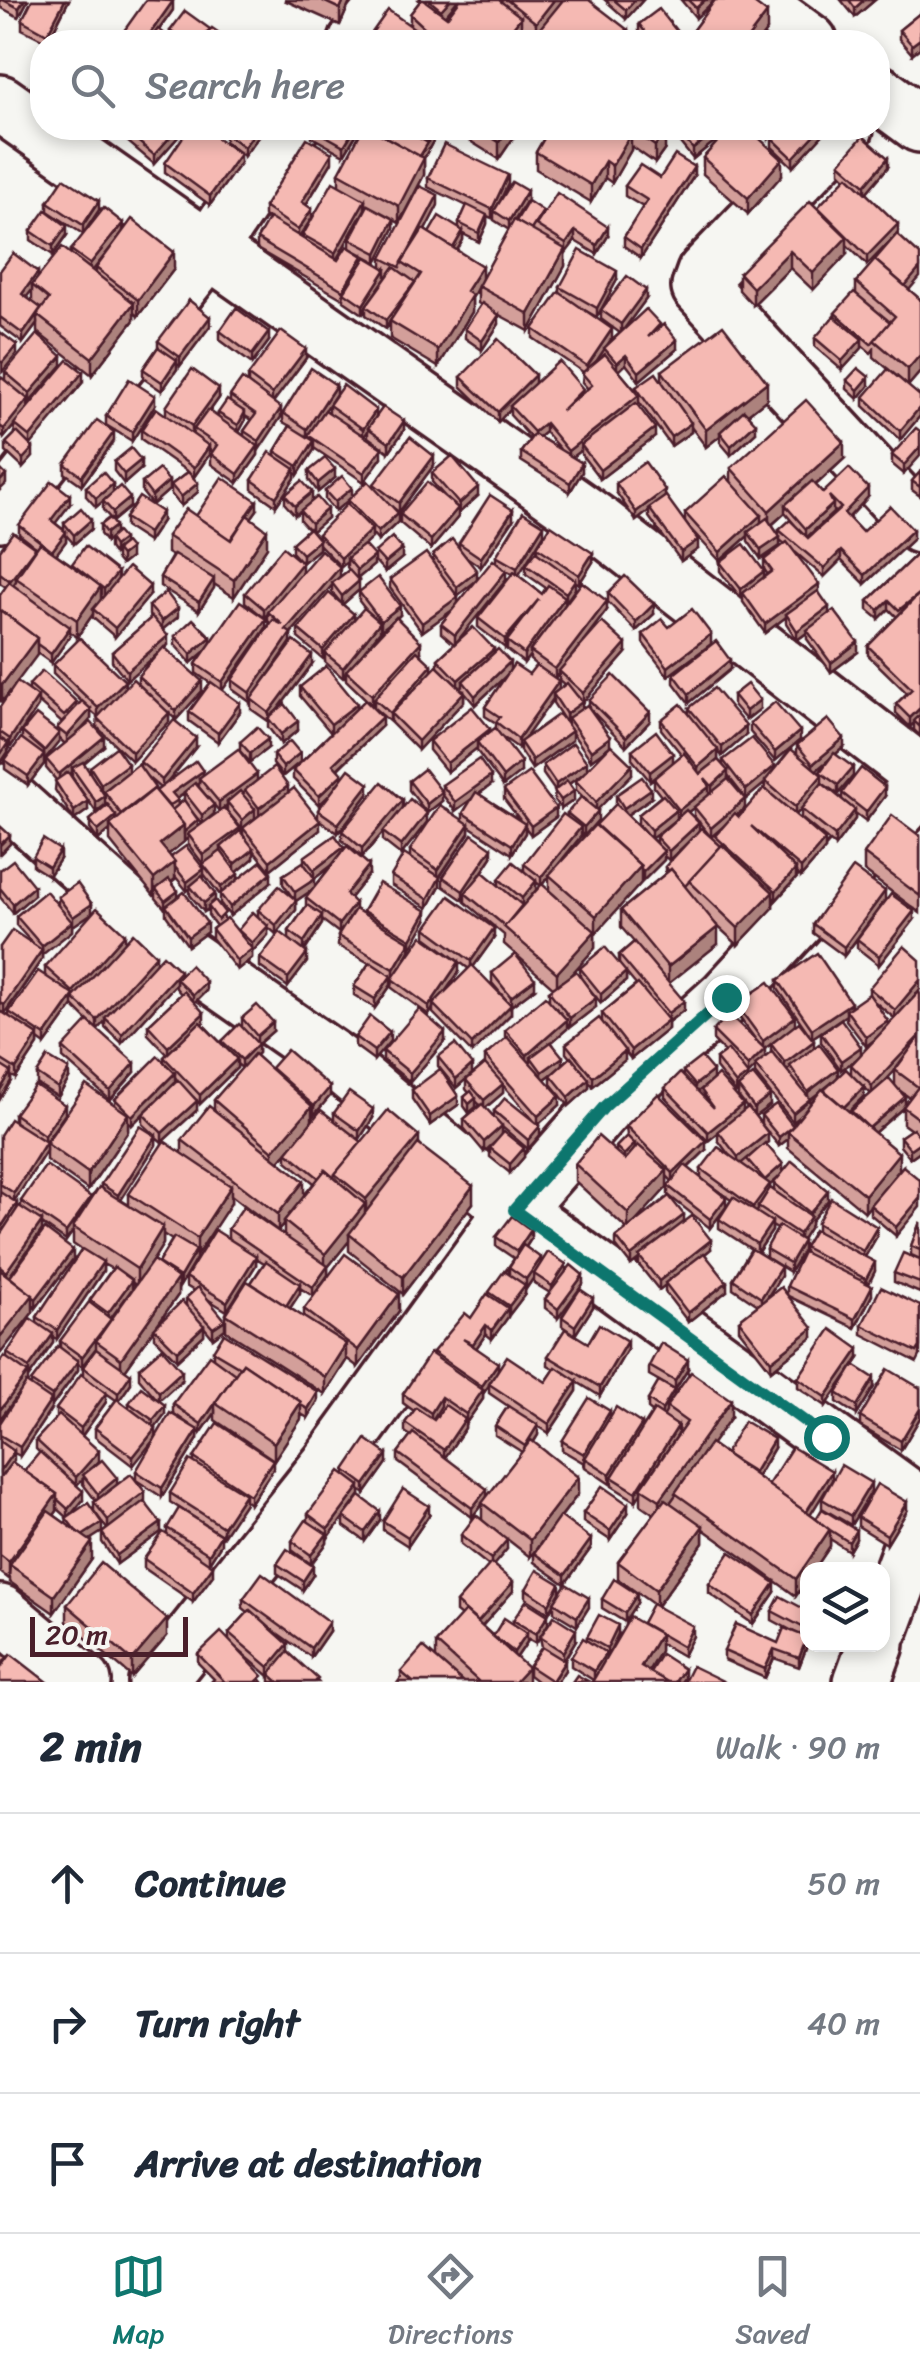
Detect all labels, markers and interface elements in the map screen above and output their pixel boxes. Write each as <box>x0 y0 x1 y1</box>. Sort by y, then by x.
search box <box>30 30 890 140</box>
text: Search here <box>145 52 345 119</box>
icon: search <box>65 58 120 113</box>
route end <box>704 975 750 1021</box>
route start <box>804 1415 850 1461</box>
map controls <box>800 1562 890 1652</box>
button: layers <box>800 1562 890 1652</box>
text: 20 m <box>45 1610 108 1659</box>
scale bar <box>30 1612 188 1656</box>
text: 2 min <box>40 1710 142 1784</box>
text: Walk · 90 m <box>715 1719 880 1776</box>
text: Continue <box>135 1850 286 1917</box>
text: 50 m <box>807 1855 880 1912</box>
icon: ahead <box>40 1856 95 1911</box>
text: Turn right <box>135 1990 300 2057</box>
text: 40 m <box>807 1995 880 2052</box>
icon: right <box>40 1996 95 2051</box>
text: Arrive at destination <box>135 2130 482 2197</box>
icon: arrive <box>40 2136 95 2191</box>
tab: Map <box>111 2249 166 2358</box>
tab: Directions <box>388 2249 513 2358</box>
tab: Saved <box>735 2249 809 2358</box>

